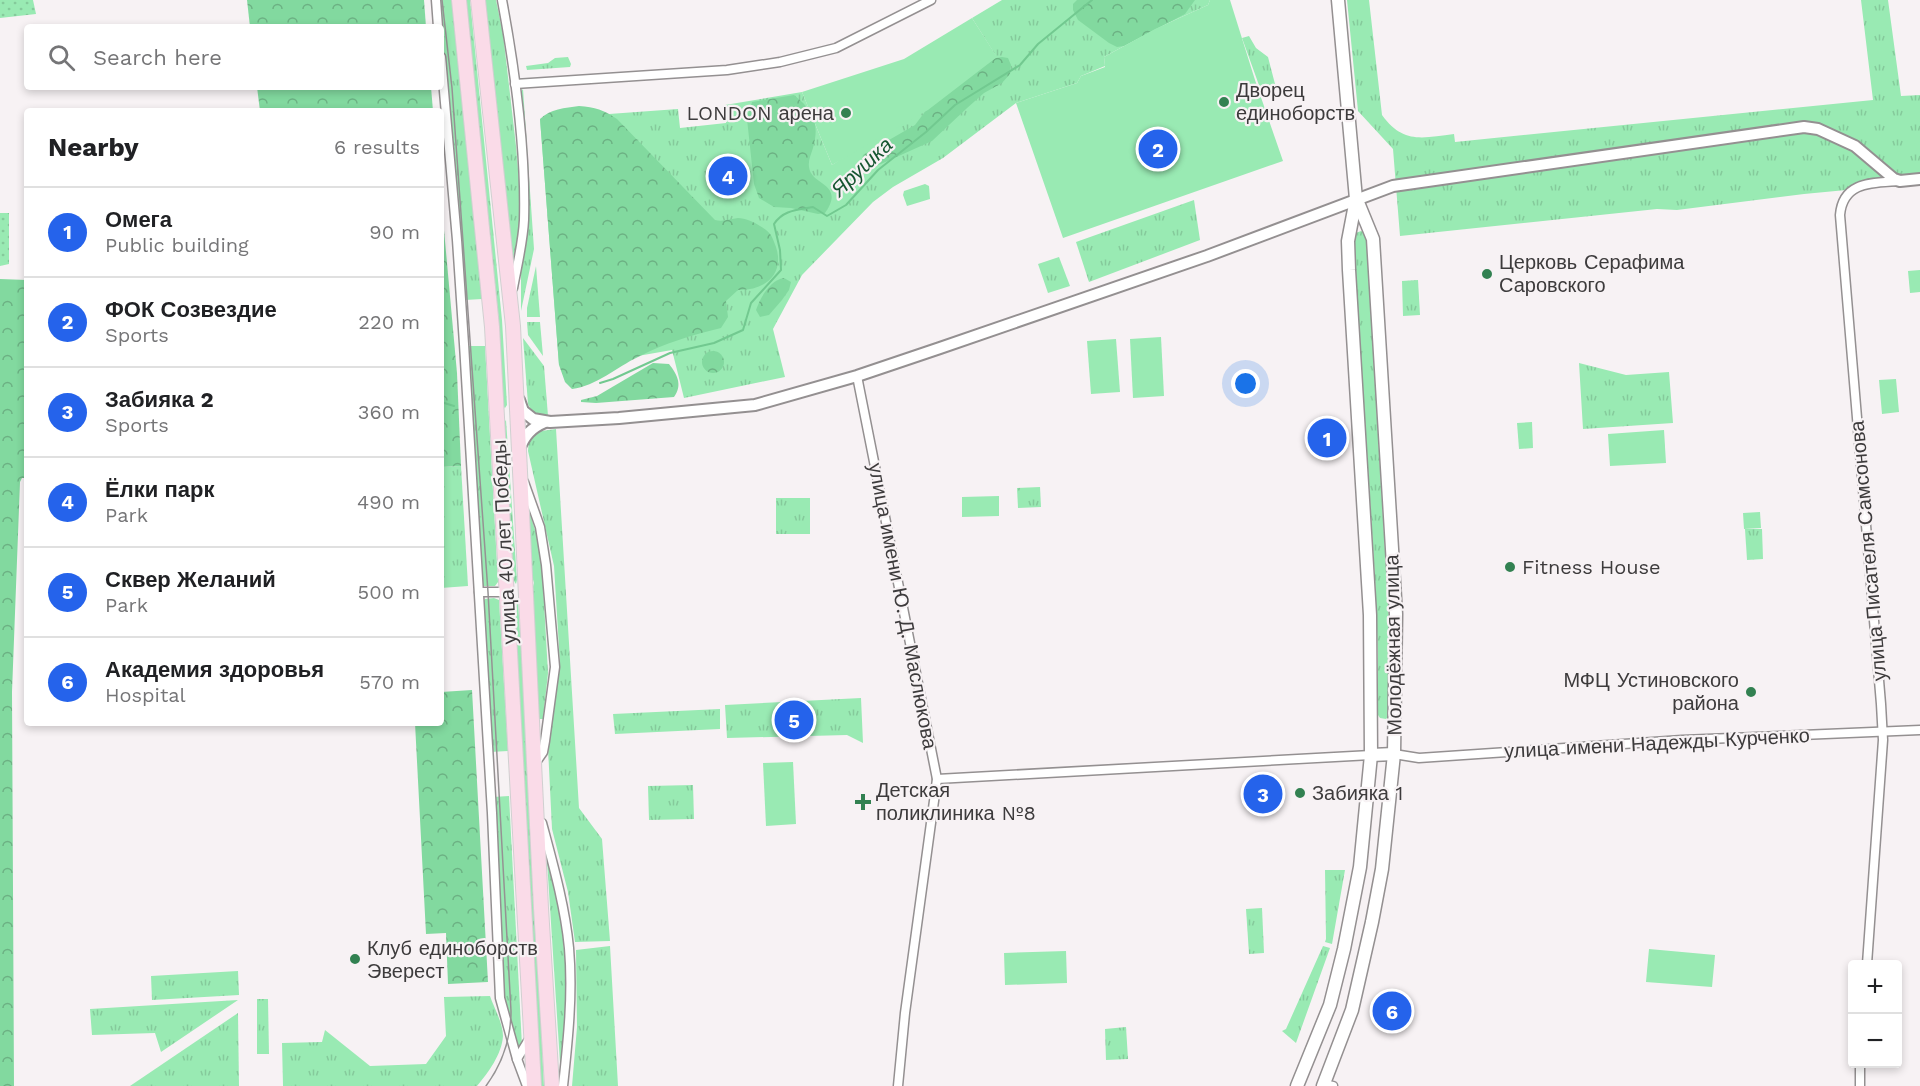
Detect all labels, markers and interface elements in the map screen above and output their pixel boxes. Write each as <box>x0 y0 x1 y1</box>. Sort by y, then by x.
search box <box>24 24 444 90</box>
icon: search <box>45 41 78 74</box>
text: Search here <box>93 45 222 70</box>
place label: Дворец единоборств <box>1236 78 1355 125</box>
marker: Дворец единоборств <box>1217 95 1231 109</box>
place label: LONDON арена <box>686 101 835 125</box>
marker: LONDON арена <box>839 106 853 120</box>
pin: 2 <box>1138 126 1178 172</box>
text: Nearby <box>48 132 139 162</box>
water label: Ярушка <box>825 132 898 202</box>
text: 6 results <box>334 135 420 159</box>
pin: 4 <box>708 154 748 198</box>
text: Омега <box>105 207 172 232</box>
text: 1 <box>63 220 72 244</box>
text: 90 m <box>369 220 420 244</box>
text: Public building <box>105 233 249 257</box>
place label: Церковь Серафима Саровского <box>1499 250 1685 297</box>
marker: Церковь Серафима Саровского <box>1480 267 1494 281</box>
text: ФОК Созвездие <box>105 297 277 322</box>
text: 2 <box>62 310 73 334</box>
text: 220 m <box>358 310 420 334</box>
text: Sports <box>105 323 169 347</box>
your location <box>1231 369 1260 398</box>
text: Забияка 2 <box>105 387 214 412</box>
text: 3 <box>62 400 73 424</box>
text: 360 m <box>358 400 420 424</box>
text: Sports <box>105 413 169 437</box>
pin: 1 <box>1308 416 1346 460</box>
street label: улица Писателя Самсонова <box>1845 419 1891 682</box>
street label: улица 40 лет Победы <box>487 439 521 645</box>
street label: улица имени Ю. Д. Маслюкова <box>863 461 943 752</box>
text: Ёлки парк <box>105 477 215 502</box>
text: 4 <box>61 490 74 514</box>
text: 490 m <box>357 490 420 514</box>
text: Park <box>105 503 148 527</box>
street label: Молодёжная улица <box>1379 553 1407 736</box>
place label: Fitness House <box>1522 555 1661 579</box>
marker: Fitness House <box>1503 560 1517 574</box>
text: Сквер Желаний <box>105 567 276 592</box>
text: 5 <box>62 580 73 604</box>
text: 500 m <box>358 580 420 604</box>
text: Park <box>105 593 148 617</box>
text: Академия здоровья <box>105 657 324 682</box>
place label: МФЦ Устиновского района <box>1563 668 1740 715</box>
text: 6 <box>61 670 74 694</box>
text: 570 m <box>359 670 420 694</box>
text: Hospital <box>105 683 186 707</box>
marker: МФЦ Устиновского района <box>1744 685 1758 699</box>
pin: 5 <box>774 698 814 742</box>
street label: улица имени Надежды Курченко <box>1504 723 1810 763</box>
pin: 3 <box>1244 772 1282 816</box>
place label: Детская поликлиника №8 <box>876 778 1036 825</box>
place label: Забияка 1 <box>1312 781 1403 805</box>
marker: Забияка 1 <box>1293 786 1307 800</box>
marker: Детская поликлиника №8 <box>854 793 872 811</box>
place label: Клуб единоборств Эверест <box>367 936 538 983</box>
marker: Клуб единоборств Эверест <box>348 952 362 966</box>
map controls <box>1848 960 1902 1068</box>
button: + <box>1848 960 1902 1014</box>
pin: 6 <box>1372 988 1412 1034</box>
button: − <box>1848 1014 1902 1068</box>

